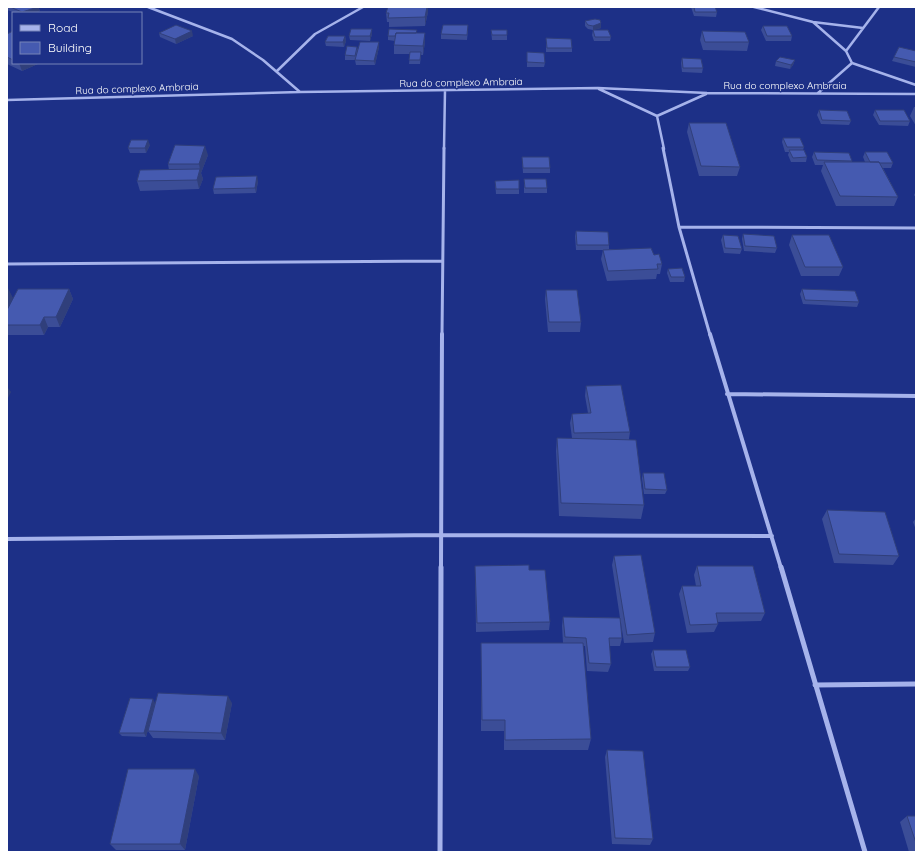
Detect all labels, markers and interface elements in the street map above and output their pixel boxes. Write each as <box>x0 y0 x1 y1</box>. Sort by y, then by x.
legend <box>12 12 142 64</box>
text: Road <box>48 20 78 35</box>
text: Building <box>48 40 92 55</box>
street label: Rua do complexo Ambraia <box>399 75 523 90</box>
street label: Rua do complexo Ambraia <box>723 79 847 92</box>
street label: Rua do complexo Ambraia <box>75 80 199 97</box>

